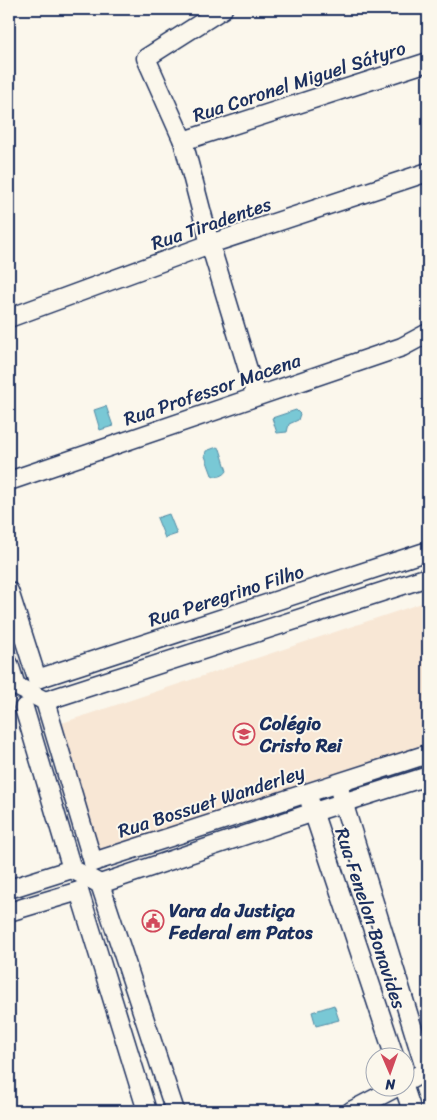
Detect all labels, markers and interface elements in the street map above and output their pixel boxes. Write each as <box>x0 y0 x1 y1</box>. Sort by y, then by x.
street label: Rua Coronel Miguel Sátyro <box>188 31 410 132</box>
street label: Rua Tiradentes <box>147 187 276 259</box>
street label: Rua Professor Macena <box>119 344 306 435</box>
street label: Rua Peregrino Filho <box>144 555 309 636</box>
place label: Colégio Cristo Rei <box>259 707 344 762</box>
school or university icon: Colégio Cristo Rei <box>232 722 256 746</box>
street label: Rua Bossuet Wanderley <box>113 756 309 847</box>
street label: Rua Fenelon Bonavides <box>326 823 416 1013</box>
place label: Vara da Justiça Federal em Patos <box>168 894 314 949</box>
public building icon: Vara da Justiça Federal em Patos <box>141 909 165 933</box>
north arrow <box>364 1048 414 1098</box>
text: N <box>385 1072 397 1097</box>

